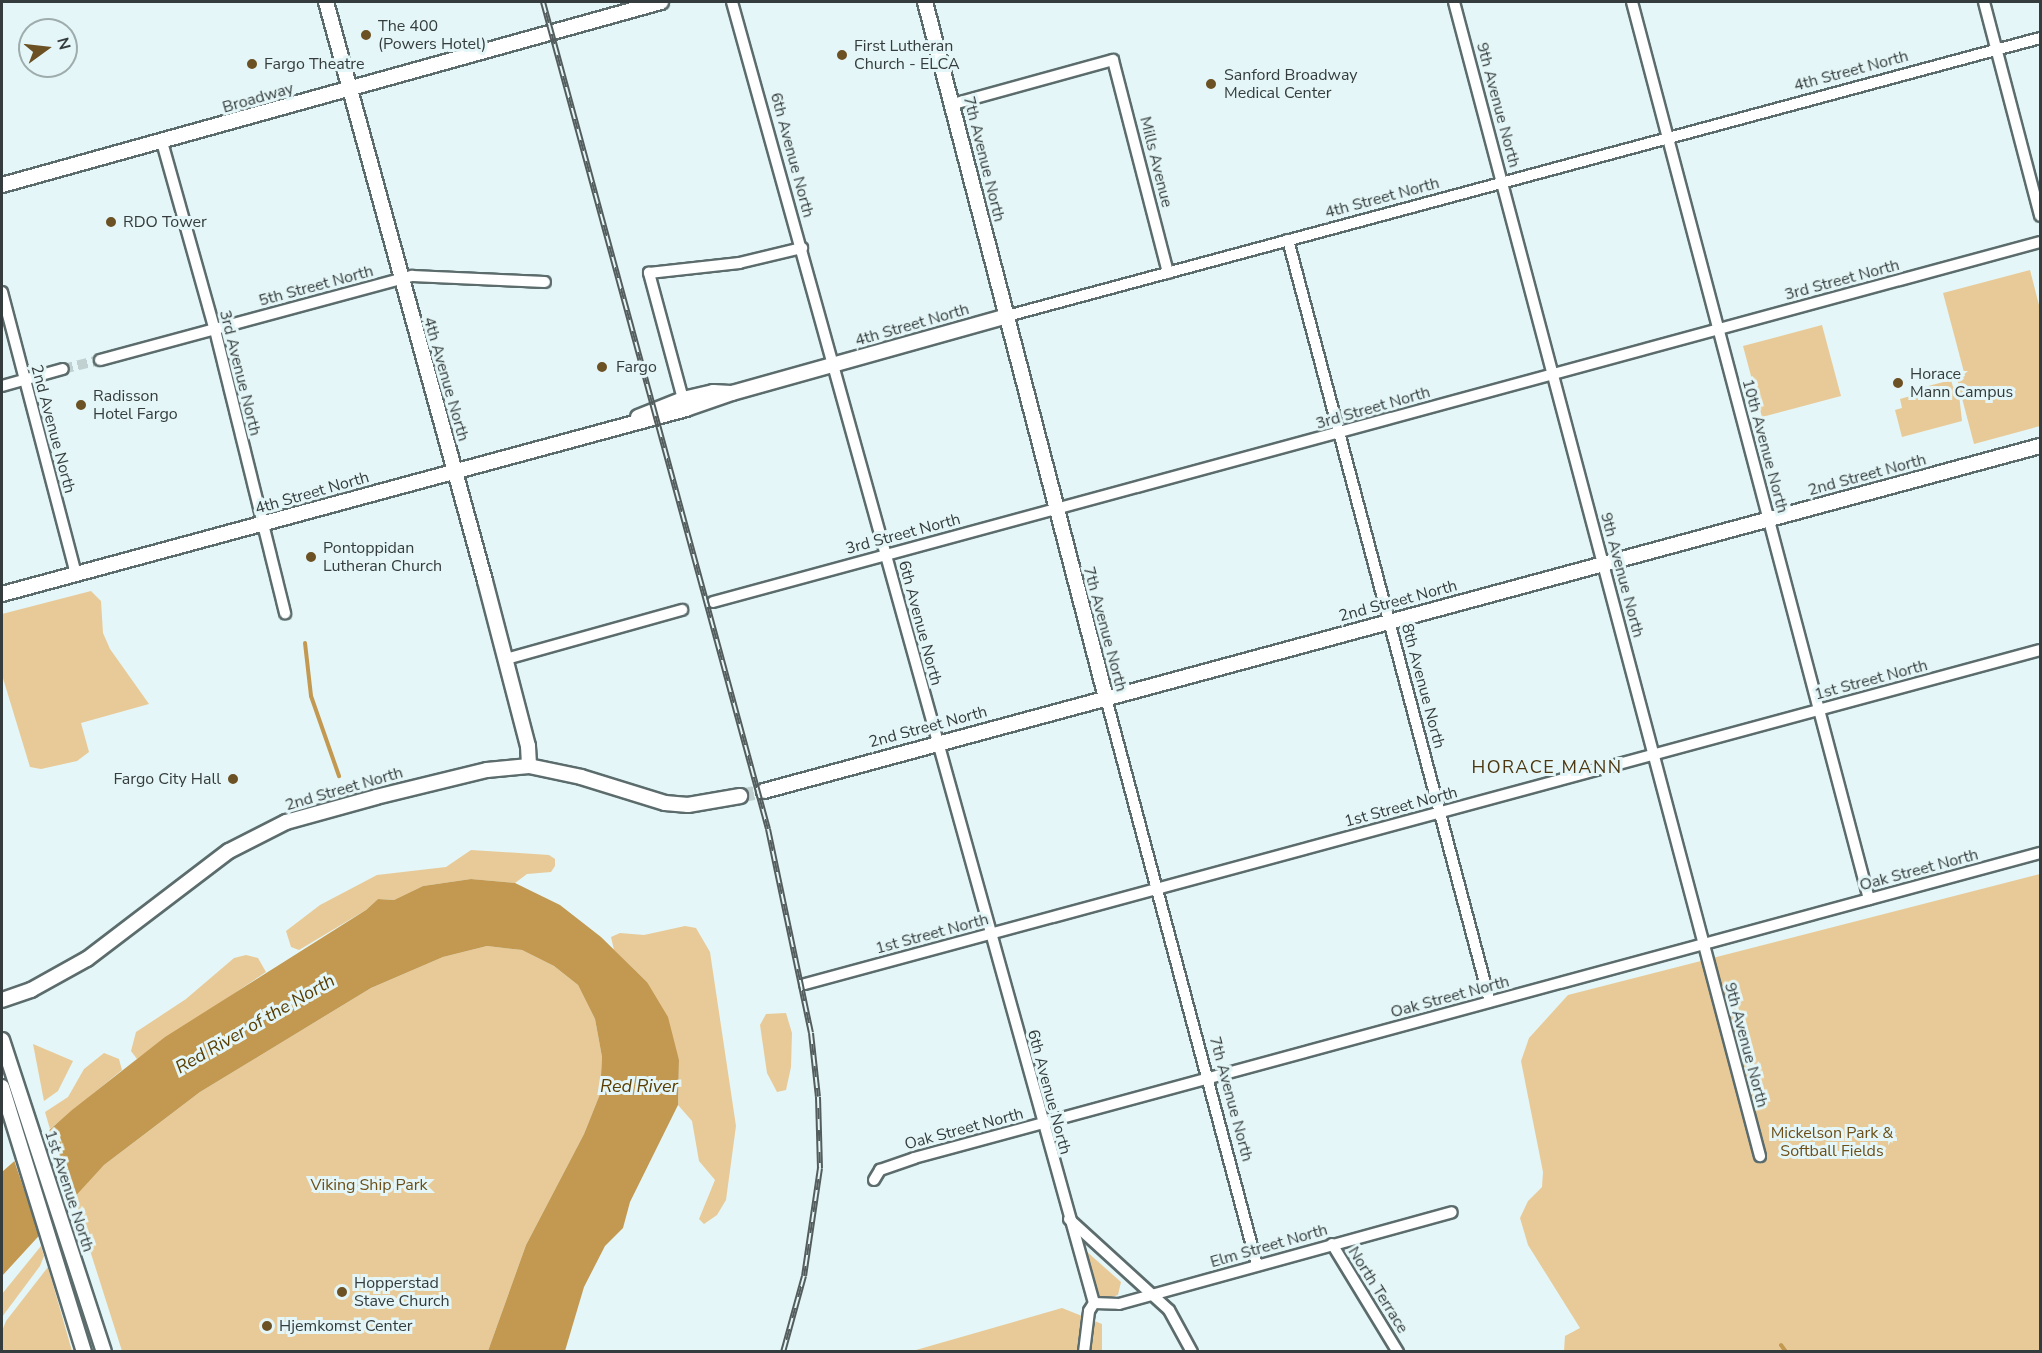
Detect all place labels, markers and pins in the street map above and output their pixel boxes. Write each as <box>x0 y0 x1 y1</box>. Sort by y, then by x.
place label: The 400 (Powers Hotel) <box>378 16 486 54</box>
marker: The 400 (Powers Hotel) <box>359 28 373 42</box>
place label: First Lutheran Church - ELCA <box>854 36 960 74</box>
marker: First Lutheran Church - ELCA <box>835 48 849 62</box>
place label: Fargo Theatre <box>264 54 364 74</box>
marker: Fargo Theatre <box>245 57 259 71</box>
place label: Sanford Broadway Medical Center <box>1224 65 1358 103</box>
marker: Sanford Broadway Medical Center <box>1202 75 1220 93</box>
place label: RDO Tower <box>123 212 207 232</box>
marker: RDO Tower <box>104 215 118 229</box>
place label: Fargo <box>616 357 657 377</box>
marker: Fargo <box>593 358 611 376</box>
place label: Horace Mann Campus <box>1910 364 2013 402</box>
marker: Horace Mann Campus <box>1891 376 1905 390</box>
place label: Radisson Hotel Fargo <box>93 386 178 424</box>
marker: Radisson Hotel Fargo <box>74 398 88 412</box>
place label: Pontoppidan Lutheran Church <box>323 538 442 576</box>
marker: Pontoppidan Lutheran Church <box>304 550 318 564</box>
place label: Fargo City Hall <box>113 769 221 789</box>
marker: Fargo City Hall <box>226 772 240 786</box>
place label: Hopperstad Stave Church <box>354 1273 450 1311</box>
marker: Hopperstad Stave Church <box>335 1285 349 1299</box>
place label: Hjemkomst Center <box>279 1316 412 1336</box>
marker: Hjemkomst Center <box>260 1319 274 1333</box>

